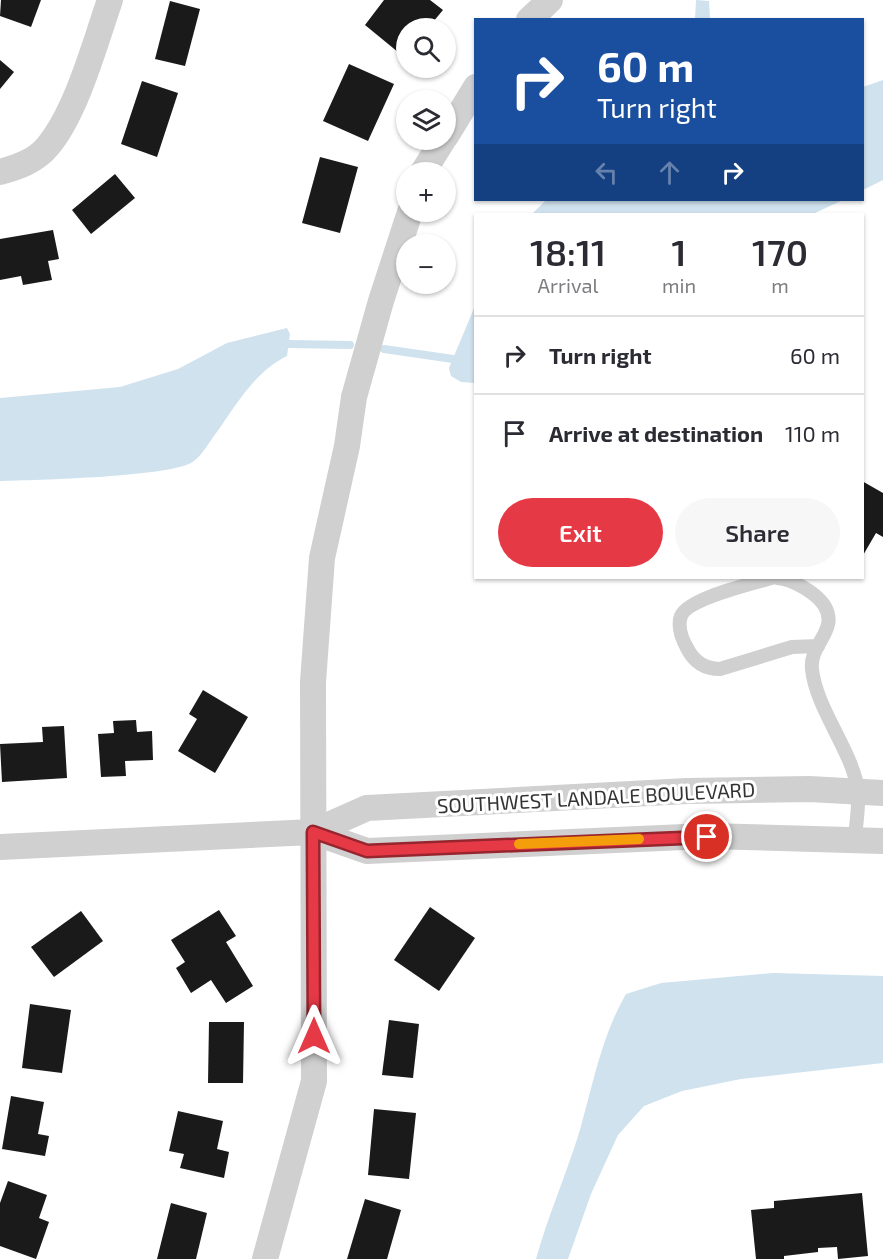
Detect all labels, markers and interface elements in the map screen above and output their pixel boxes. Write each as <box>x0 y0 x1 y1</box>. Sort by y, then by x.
map controls <box>396 18 456 294</box>
button: search <box>396 18 456 78</box>
text: 60 m <box>597 40 694 90</box>
icon: right <box>498 42 576 120</box>
button: layers <box>396 90 456 150</box>
text: Turn right <box>597 91 717 123</box>
icon: left <box>590 156 623 189</box>
icon: ahead <box>653 156 686 189</box>
icon: right <box>716 156 749 189</box>
button: + <box>396 162 456 222</box>
text: 18:11 <box>530 230 606 273</box>
text: 1 <box>672 230 687 273</box>
text: 170 <box>752 230 808 273</box>
button: − <box>396 234 456 294</box>
text: Arrival <box>538 273 598 297</box>
text: min <box>662 273 696 297</box>
text: m <box>771 273 789 297</box>
icon: right <box>498 339 531 372</box>
text: Turn right <box>549 342 651 368</box>
text: 60 m <box>790 342 840 368</box>
icon: arrive <box>498 417 531 450</box>
text: Arrive at destination <box>549 420 763 446</box>
text: 110 m <box>785 420 840 446</box>
button: Exit <box>498 498 663 567</box>
button: Share <box>675 498 840 567</box>
street label: SOUTHWEST LANDALE BOULEVARD <box>436 777 756 817</box>
pin <box>681 811 732 862</box>
icon: arrive <box>690 820 723 853</box>
position arrow <box>282 1004 346 1068</box>

